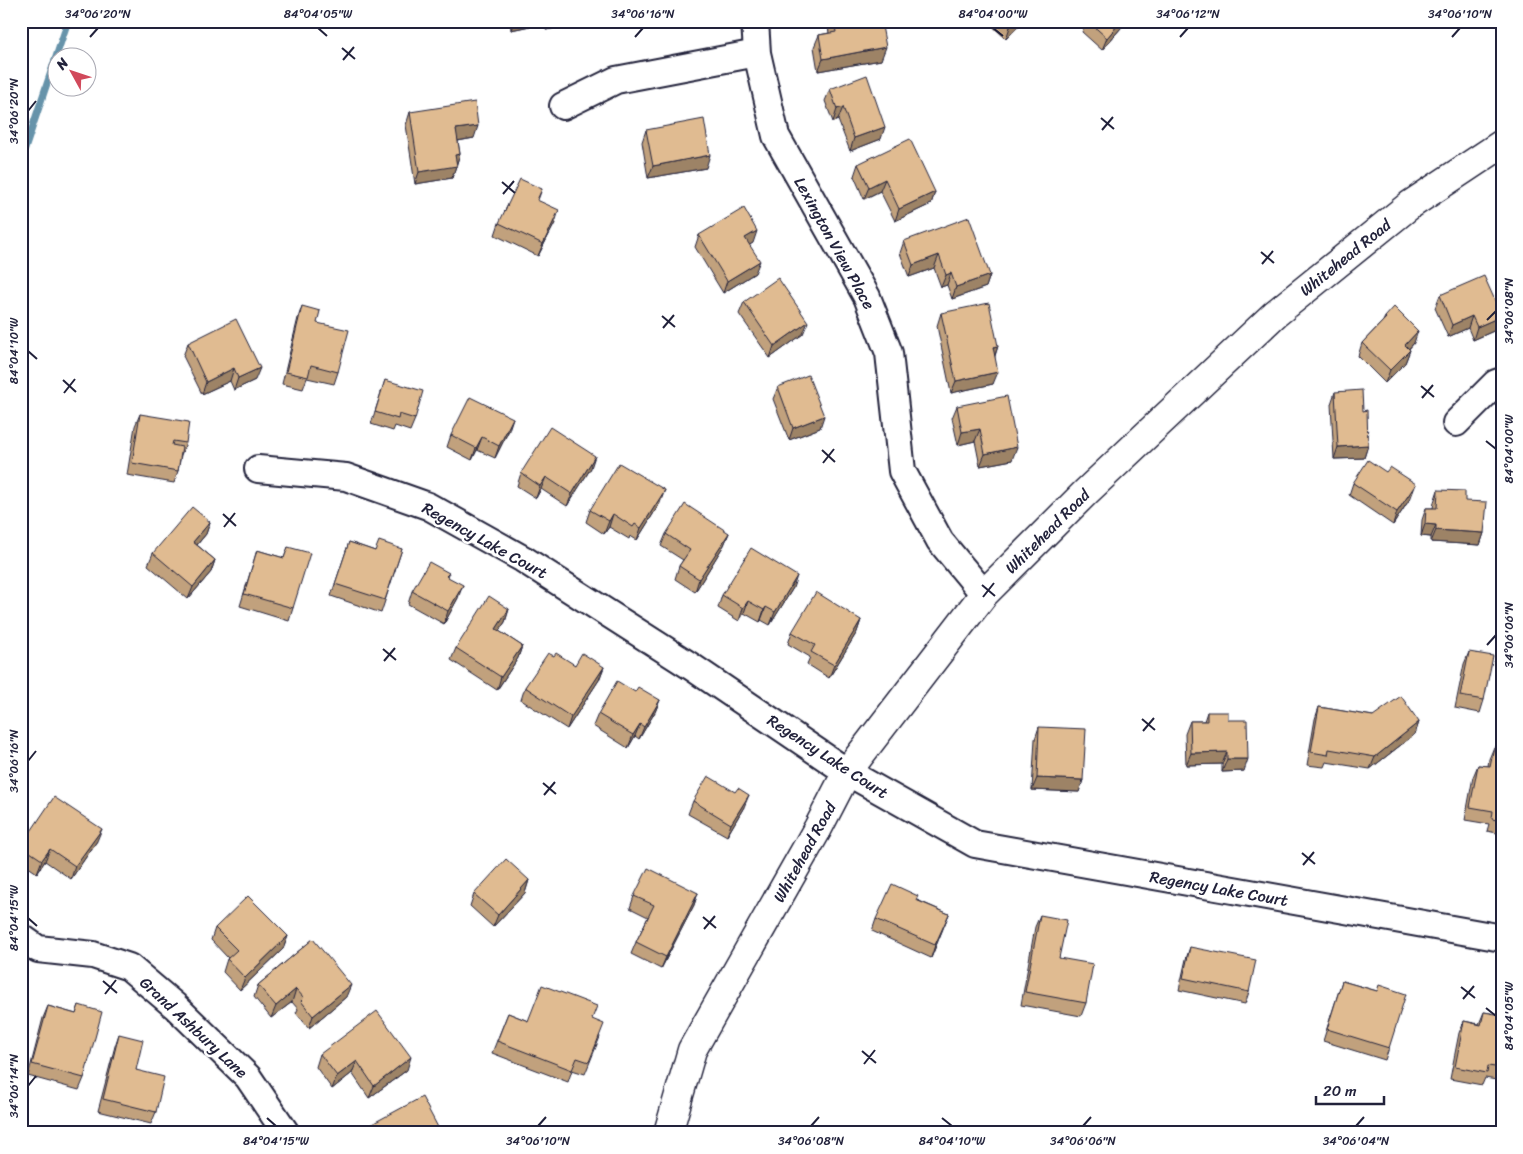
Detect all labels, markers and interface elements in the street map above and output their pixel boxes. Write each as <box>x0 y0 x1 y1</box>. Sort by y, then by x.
text: 34°06'20"N <box>65 3 132 25</box>
text: 84°04'05"W <box>284 3 353 25</box>
text: 34°06'16"N <box>611 3 675 25</box>
text: 84°04'00"W <box>959 3 1028 25</box>
text: 34°06'12"N <box>1156 3 1220 25</box>
text: 34°06'10"N <box>1428 3 1493 25</box>
north arrow <box>48 48 98 98</box>
text: N <box>49 52 75 76</box>
text: 34°06'20"N <box>3 77 25 144</box>
street label: Lexington View Place <box>786 171 883 315</box>
street label: Whitehead Road <box>1293 210 1399 304</box>
text: 34°06'08"N <box>1498 277 1520 344</box>
text: 84°04'10"W <box>3 317 25 384</box>
text: 84°04'00"W <box>1498 414 1520 483</box>
street label: Whitehead Road <box>998 481 1098 581</box>
street label: Regency Lake Court <box>417 494 553 587</box>
text: 34°06'06"N <box>1498 601 1520 668</box>
street label: Regency Lake Court <box>761 706 894 807</box>
text: 34°06'16"N <box>3 729 25 793</box>
street label: Whitehead Road <box>765 795 845 908</box>
street label: Regency Lake Court <box>1148 862 1290 915</box>
text: 84°04'15"W <box>3 884 25 951</box>
street label: Grand Ashbury Lane <box>133 969 255 1086</box>
text: 84°04'05"W <box>1498 981 1520 1050</box>
text: 34°06'14"N <box>3 1053 25 1118</box>
scale bar <box>1316 1074 1383 1106</box>
text: 20 m <box>1323 1078 1357 1104</box>
text: 84°04'15"W <box>243 1130 310 1152</box>
text: 34°06'10"N <box>506 1130 571 1152</box>
text: 34°06'08"N <box>778 1130 845 1152</box>
text: 84°04'10"W <box>919 1130 986 1152</box>
text: 34°06'06"N <box>1050 1130 1117 1152</box>
text: 34°06'04"N <box>1323 1130 1390 1152</box>

